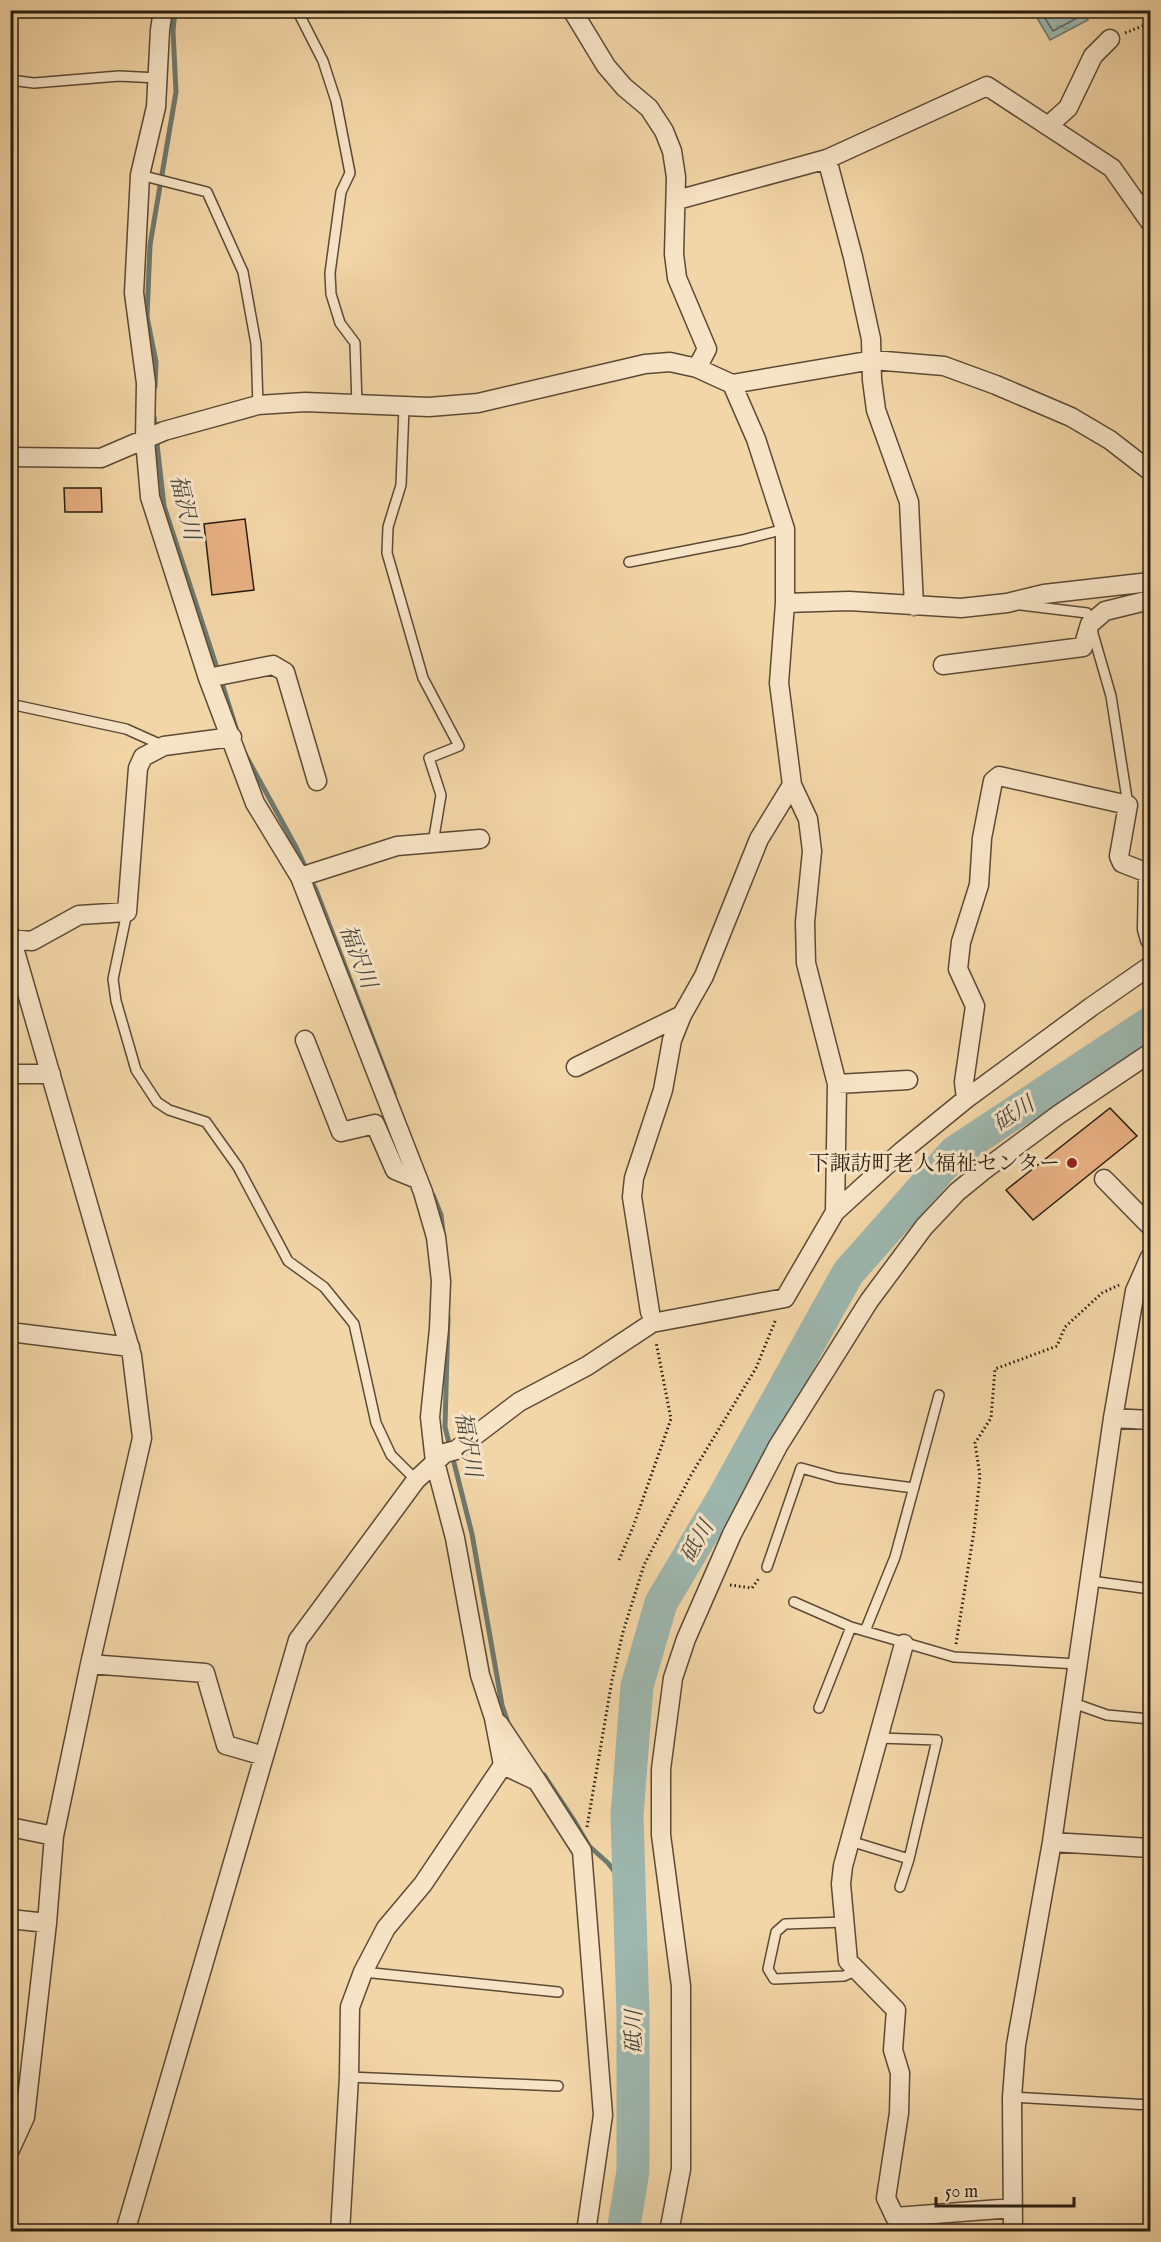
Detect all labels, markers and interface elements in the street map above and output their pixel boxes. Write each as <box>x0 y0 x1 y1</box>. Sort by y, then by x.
water label: 福沢川 <box>163 472 206 545</box>
water label: 福沢川 <box>332 921 383 994</box>
water label: 砥川 <box>988 1090 1042 1138</box>
place label: 下諏訪町老人福祉センター <box>809 1151 1060 1178</box>
marker: 下諏訪町老人福祉センター <box>1065 1156 1079 1170</box>
water label: 福沢川 <box>448 1409 487 1481</box>
water label: 砥川 <box>675 1514 722 1568</box>
water label: 砥川 <box>621 2008 649 2054</box>
scale bar <box>936 2170 1074 2208</box>
text: 50 m <box>945 2181 978 2204</box>

